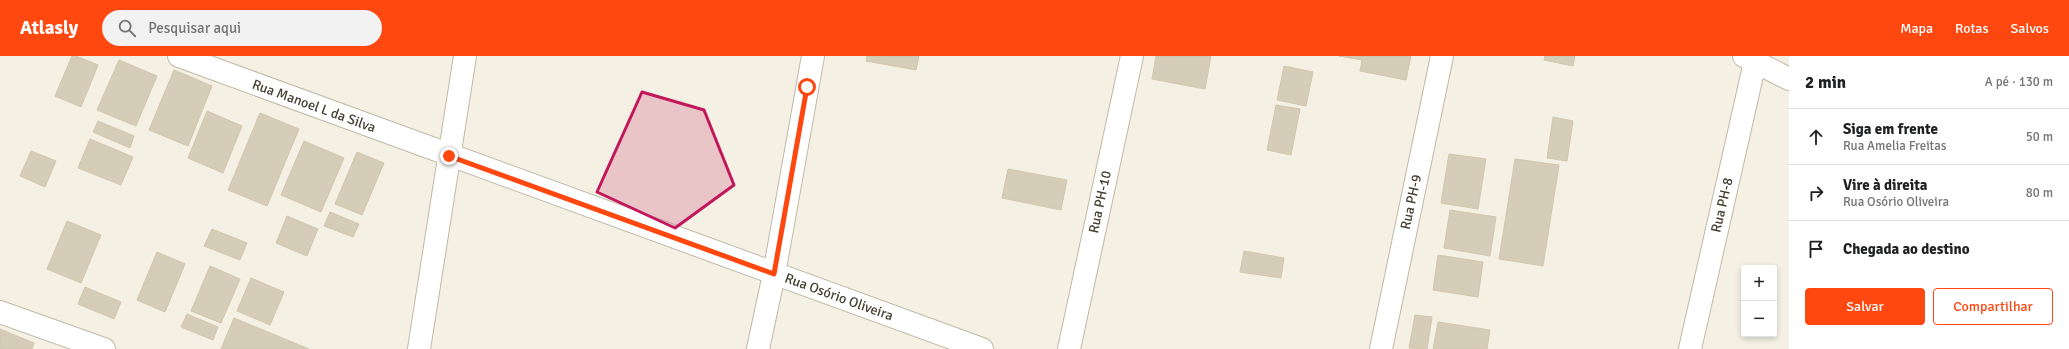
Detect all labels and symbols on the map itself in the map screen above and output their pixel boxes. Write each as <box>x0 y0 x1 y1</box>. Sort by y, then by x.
street label: Rua Manoel L da Silva <box>250 76 378 136</box>
route start <box>798 78 816 96</box>
route end <box>440 147 458 165</box>
street label: Rua PH-10 <box>1085 169 1115 235</box>
street label: Rua PH-9 <box>1397 173 1425 231</box>
street label: Rua PH-8 <box>1707 176 1737 234</box>
street label: Rua Osório Oliveira <box>782 269 896 325</box>

